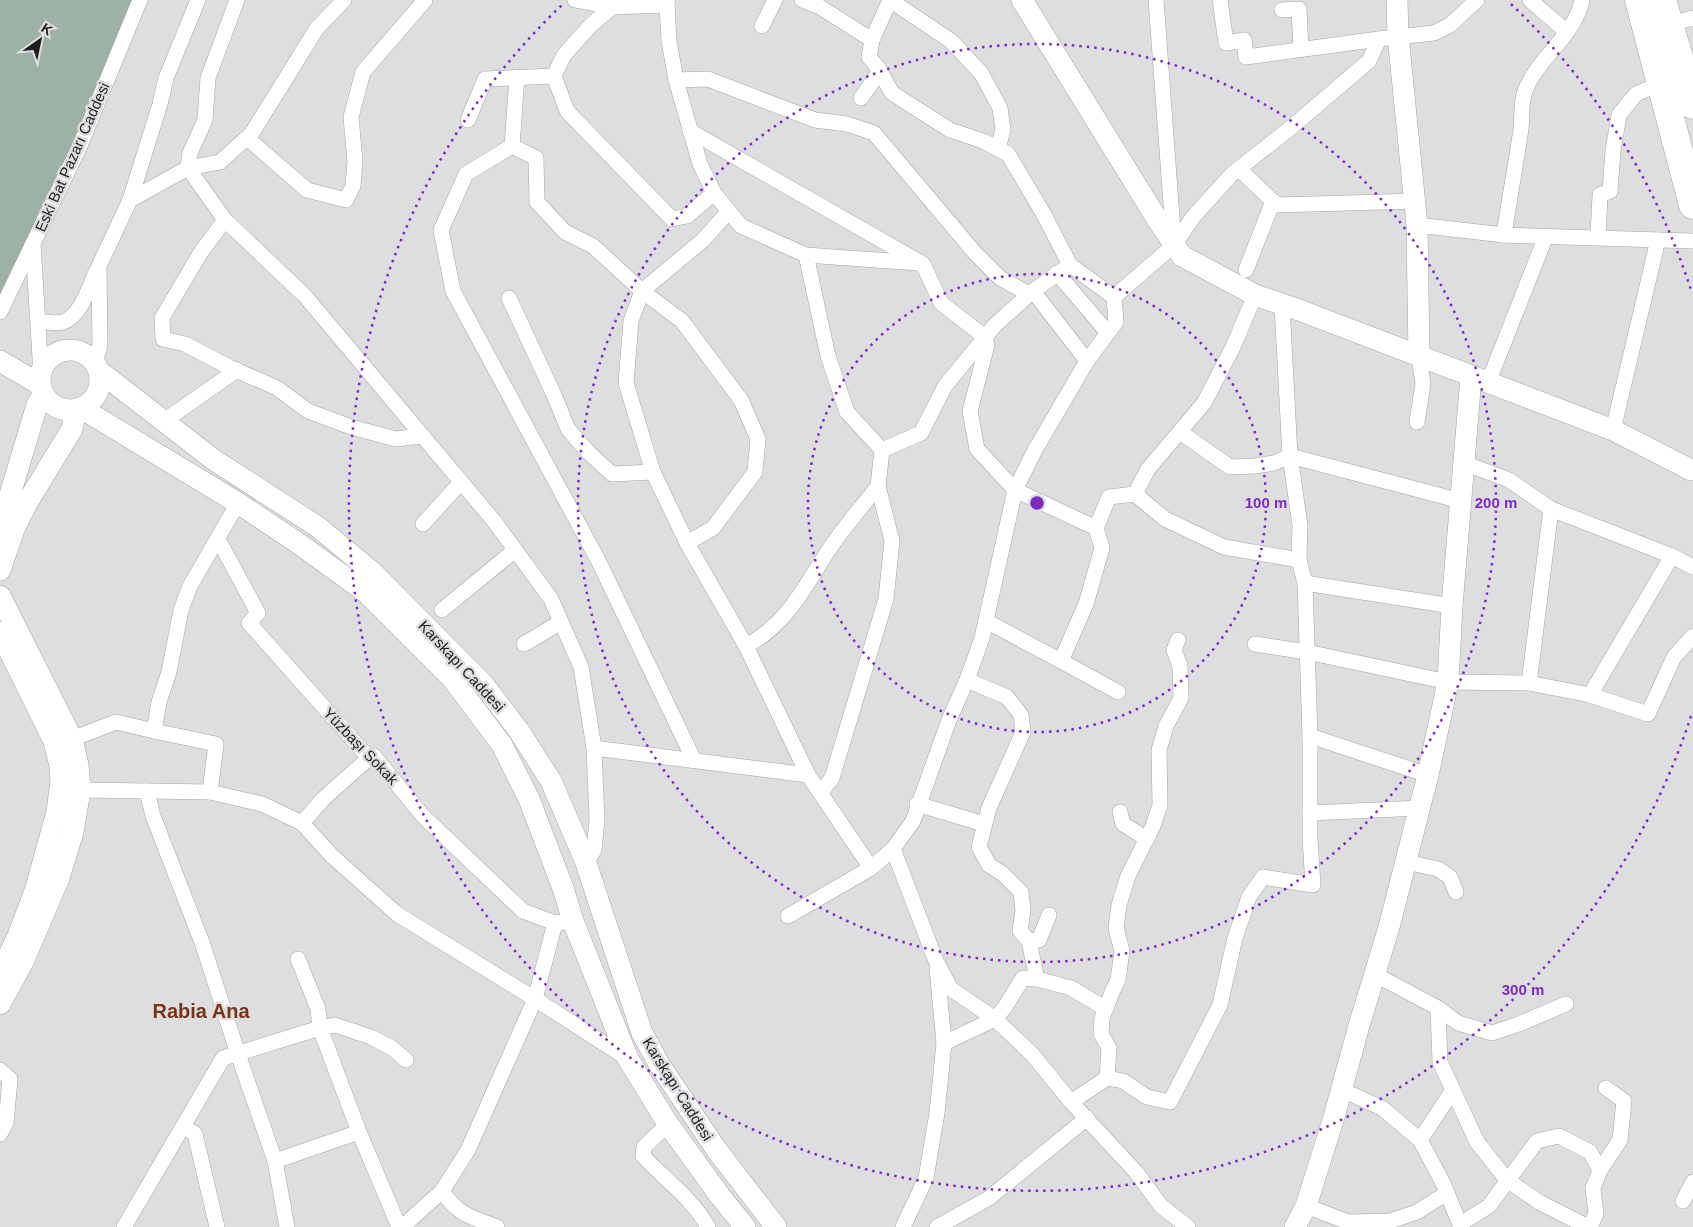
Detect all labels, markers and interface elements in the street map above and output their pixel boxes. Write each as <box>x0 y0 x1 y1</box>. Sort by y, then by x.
north arrow <box>15 15 65 65</box>
text: K <box>38 20 56 39</box>
street label: Eski Bat Pazarı Caddesi <box>31 80 113 234</box>
centre of rings <box>1028 494 1046 512</box>
text: 100 m <box>1245 494 1287 511</box>
text: 200 m <box>1475 494 1517 511</box>
street label: Karskapı Caddesi <box>415 617 509 715</box>
street label: Yüzbaşı Sokak <box>320 704 402 788</box>
text: 300 m <box>1502 981 1544 998</box>
district label: Rabia Ana <box>152 1000 250 1022</box>
street label: Karskapı Caddesi <box>639 1034 717 1144</box>

